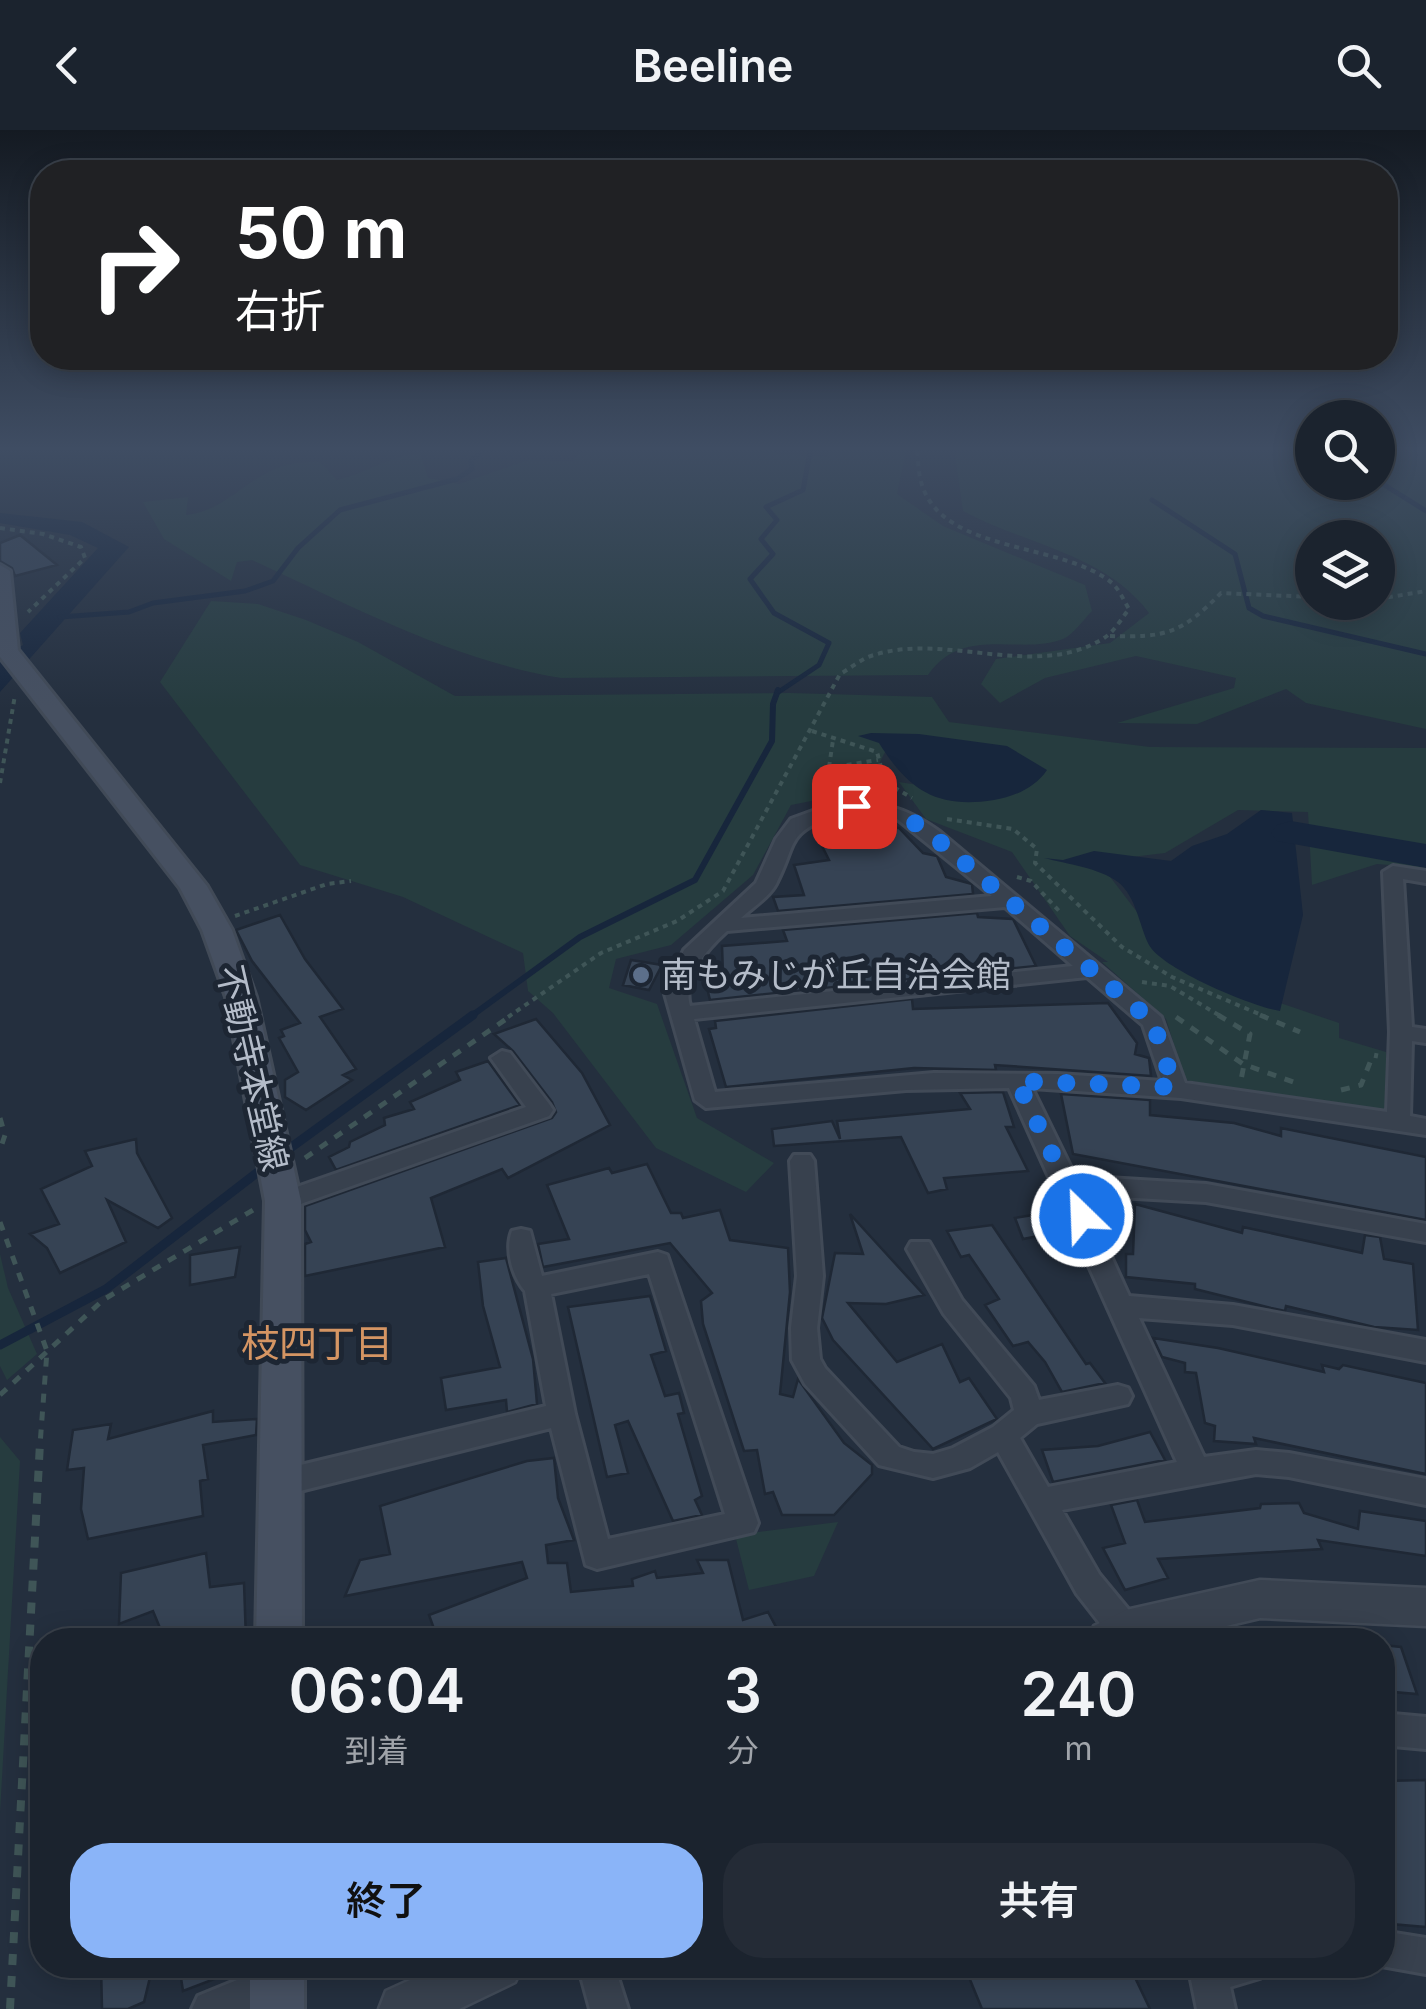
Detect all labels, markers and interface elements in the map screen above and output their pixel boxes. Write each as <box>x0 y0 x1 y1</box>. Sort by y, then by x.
icon: back <box>40 38 95 93</box>
text: Beeline <box>633 38 793 93</box>
icon: search <box>1331 38 1386 93</box>
text: 50 m <box>235 190 407 275</box>
icon: right <box>70 200 200 330</box>
text: 右折 <box>235 283 325 338</box>
map controls <box>1295 400 1395 620</box>
button: search <box>1295 400 1395 500</box>
button: layers <box>1295 520 1395 620</box>
pin <box>812 764 897 849</box>
icon: arrive <box>827 779 882 834</box>
place label: 南もみじが丘自治会館 <box>661 953 1011 995</box>
street label: 不動寺本堂線 <box>209 961 297 1175</box>
marker: 南もみじが丘自治会館 <box>630 964 652 986</box>
position arrow <box>1030 1164 1134 1268</box>
district label: 枝四丁目 <box>241 1320 393 1366</box>
text: 06:04 <box>289 1654 465 1726</box>
text: 3 <box>724 1654 762 1726</box>
text: 240 <box>1020 1658 1136 1730</box>
text: m <box>1064 1729 1092 1768</box>
text: 到着 <box>345 1731 409 1770</box>
text: 分 <box>727 1731 759 1770</box>
button: 終了 <box>70 1843 703 1958</box>
button: 共有 <box>723 1843 1355 1958</box>

